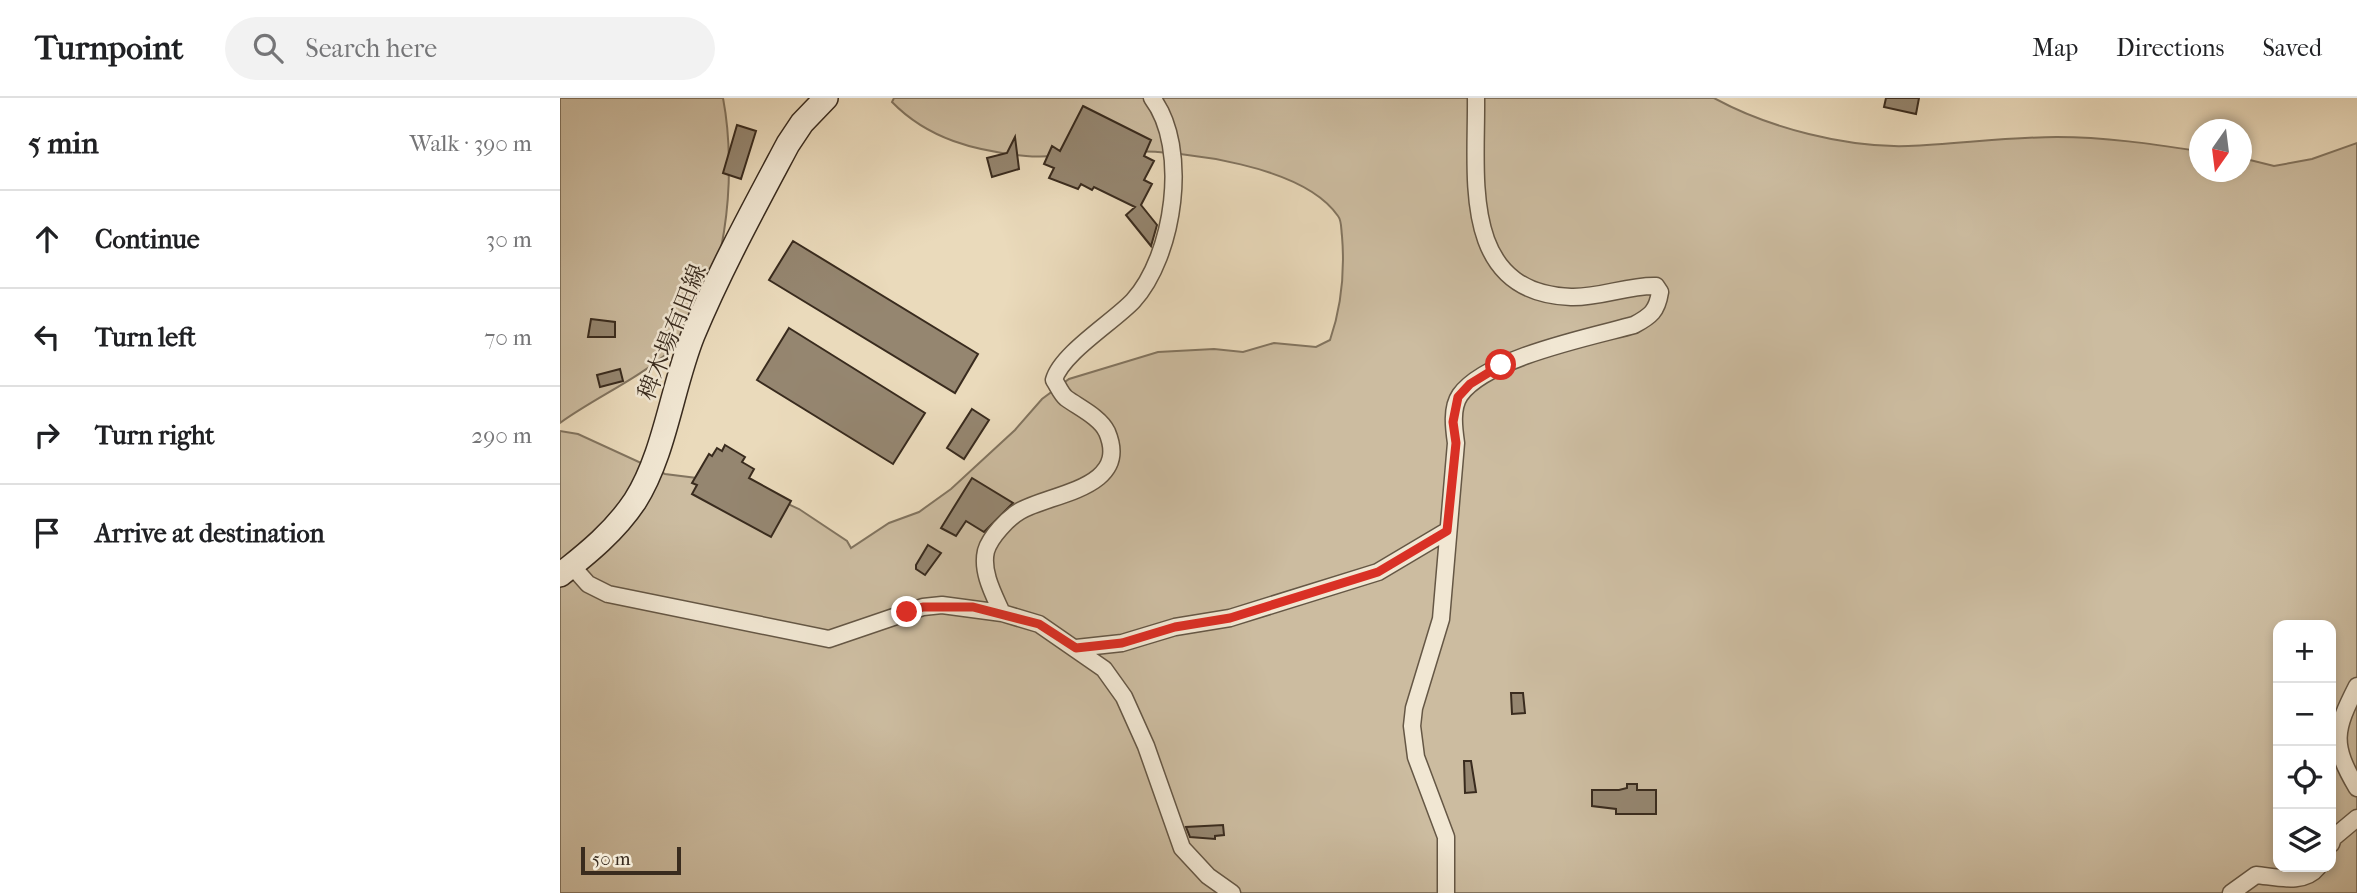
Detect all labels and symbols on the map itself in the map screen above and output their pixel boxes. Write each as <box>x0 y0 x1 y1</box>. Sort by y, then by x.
north arrow <box>2189 119 2252 182</box>
street label: 稗木場有田線 <box>632 260 712 404</box>
route start <box>1485 349 1516 380</box>
route end <box>891 596 922 627</box>
scale bar <box>581 844 681 876</box>

